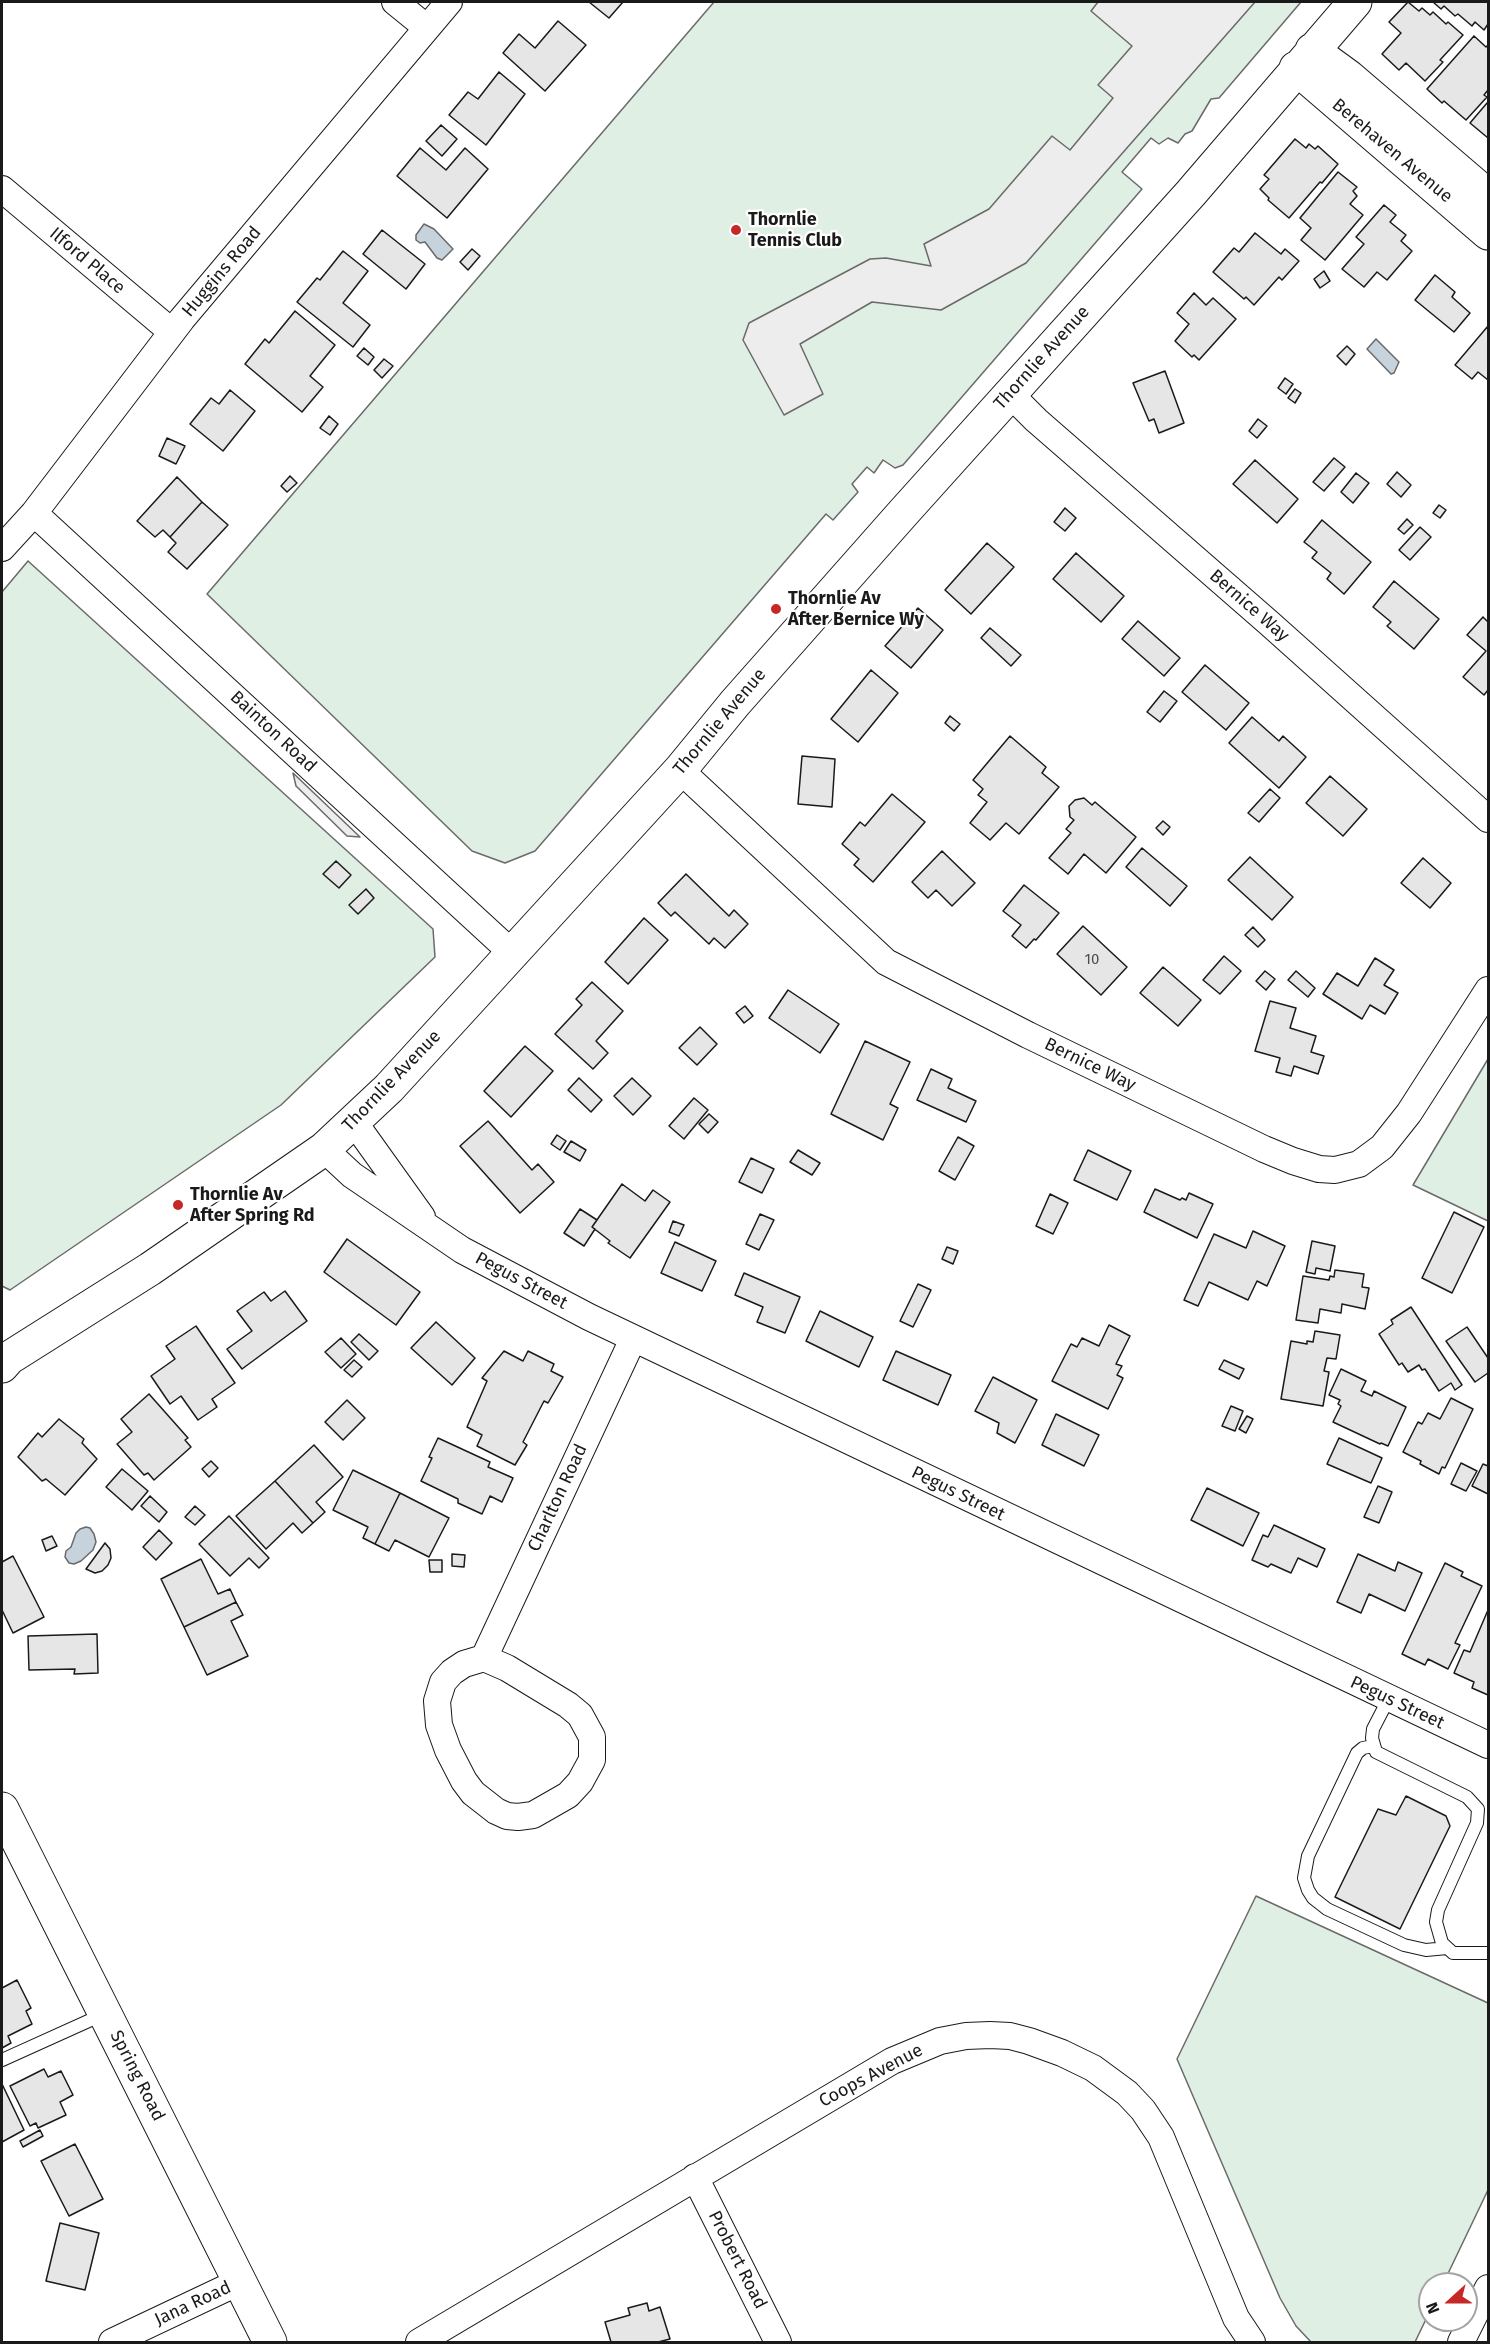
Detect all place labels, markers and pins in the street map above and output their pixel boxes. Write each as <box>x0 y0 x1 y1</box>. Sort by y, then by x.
place label: Thornlie Tennis Club <box>748 209 842 252</box>
marker: Thornlie Tennis Club <box>729 223 743 237</box>
place label: Thornlie Av After Bernice Wy <box>788 588 924 630</box>
marker: Thornlie Av After Bernice Wy <box>769 602 783 616</box>
place label: Thornlie Av After Spring Rd <box>190 1184 315 1226</box>
marker: Thornlie Av After Spring Rd <box>171 1198 185 1212</box>

